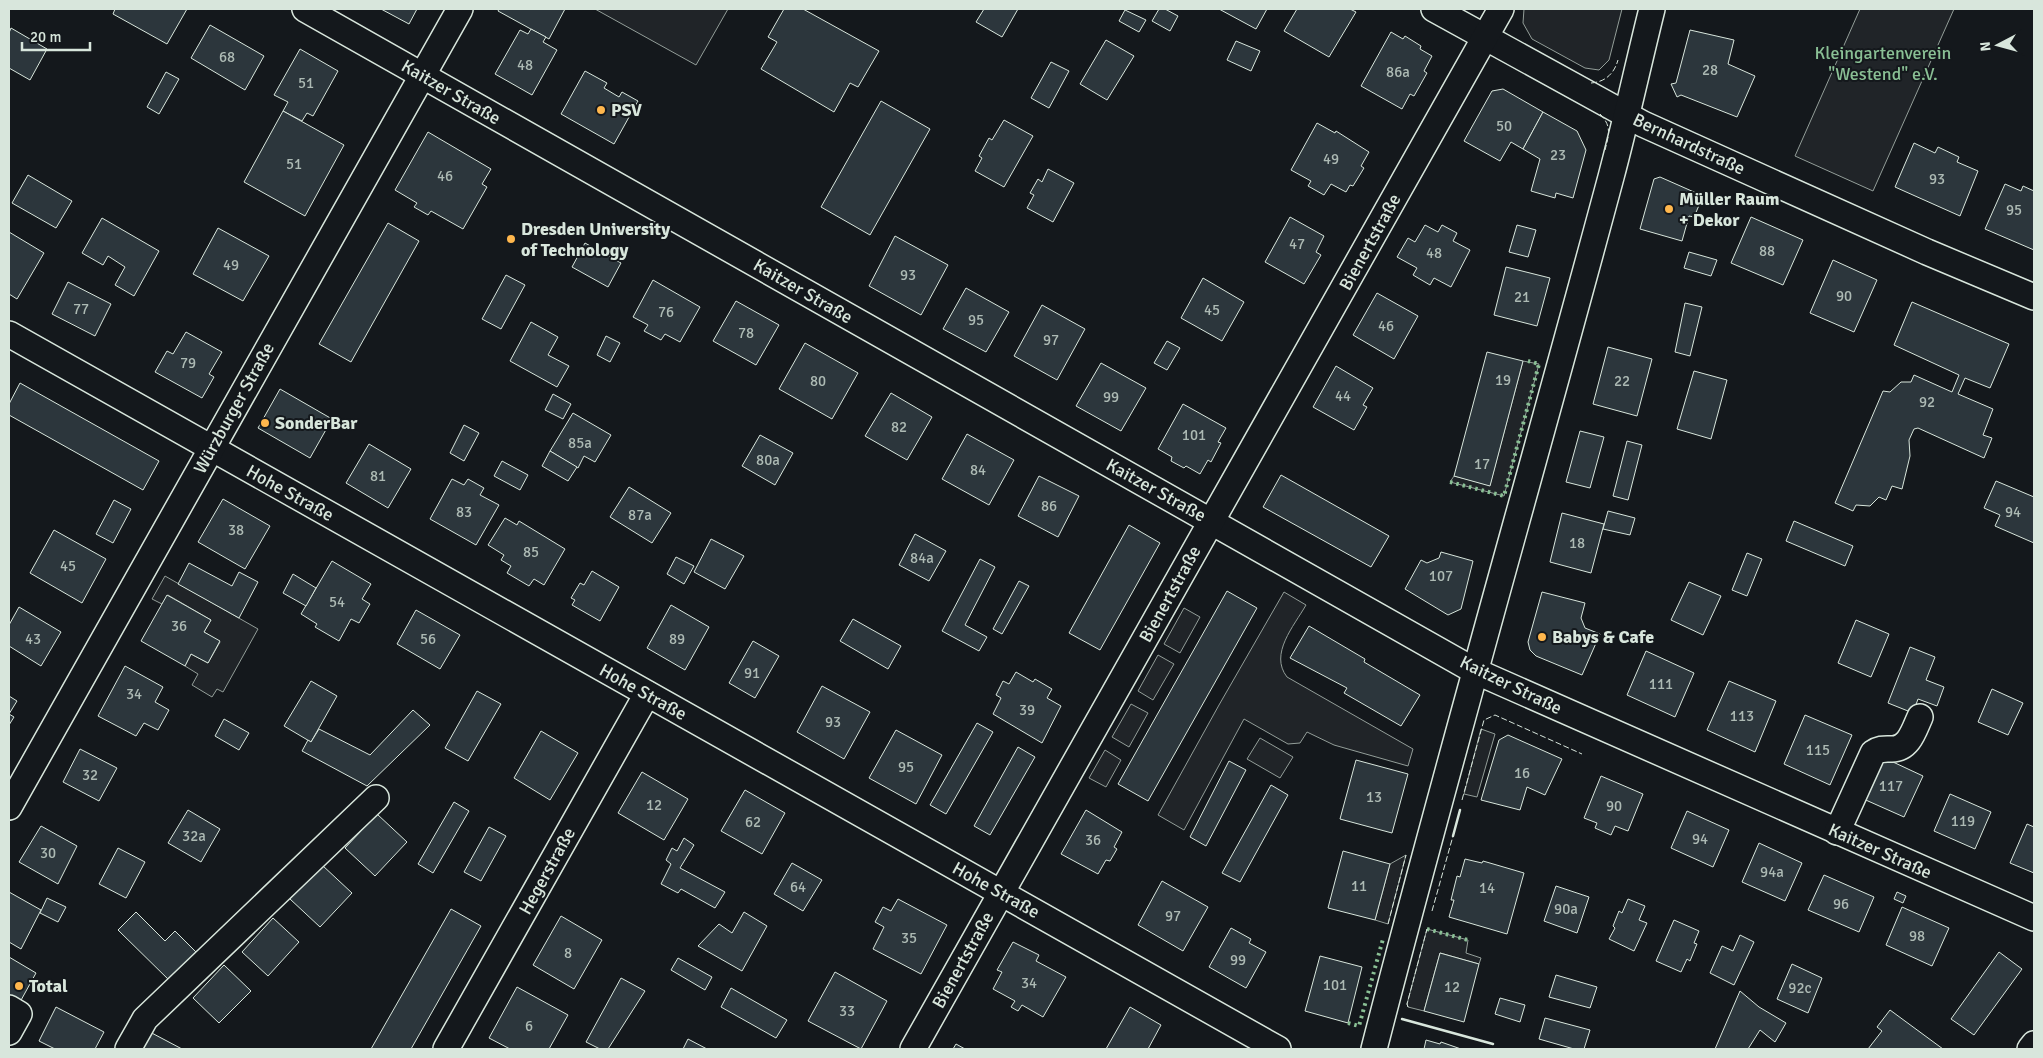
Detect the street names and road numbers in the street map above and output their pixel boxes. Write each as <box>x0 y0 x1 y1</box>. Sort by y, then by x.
street label: Kaitzer Straße <box>398 55 504 129</box>
street label: Bernhardstraße <box>1629 108 1749 180</box>
street label: Bienertstraße <box>1334 190 1406 294</box>
street label: Kaitzer Straße <box>750 254 856 328</box>
street label: Würzburger Straße <box>189 339 279 477</box>
street label: Kaitzer Straße <box>1102 454 1210 526</box>
street label: Hohe Straße <box>242 460 338 526</box>
street label: Bienertstraße <box>1134 542 1206 646</box>
street label: Kaitzer Straße <box>1456 651 1566 719</box>
street label: Hohe Straße <box>595 659 691 725</box>
street label: Kaitzer Straße <box>1825 818 1935 884</box>
street label: Hegerstraße <box>514 824 580 918</box>
street label: Hohe Straße <box>948 857 1044 923</box>
street label: Bienertstraße <box>927 908 999 1012</box>

